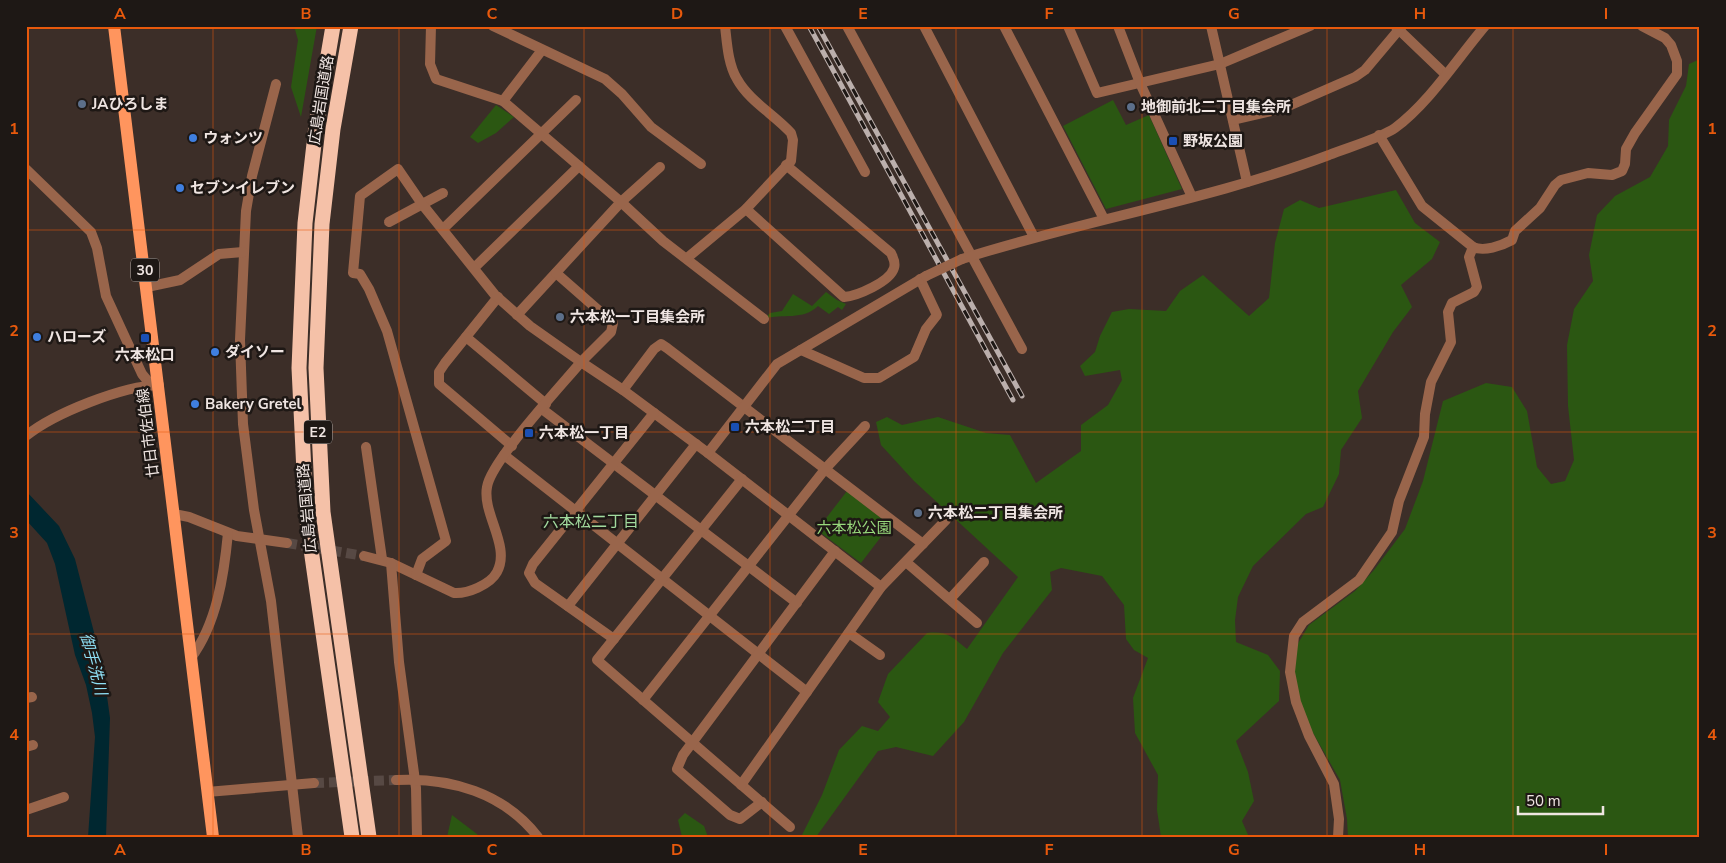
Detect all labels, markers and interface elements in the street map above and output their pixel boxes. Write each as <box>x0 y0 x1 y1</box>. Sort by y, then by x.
text: A <box>114 3 126 25</box>
text: B <box>300 3 312 25</box>
text: C <box>487 3 498 25</box>
text: D <box>671 3 683 25</box>
text: E <box>858 3 868 25</box>
text: F <box>1045 3 1054 25</box>
text: G <box>1228 3 1240 25</box>
text: H <box>1414 3 1426 25</box>
text: I <box>1604 3 1608 25</box>
street label: 広島岩国道路 <box>304 54 338 146</box>
place label: JAひろしま <box>91 94 169 114</box>
place label: 地御前北二丁目集会所 <box>1141 97 1291 117</box>
marker: JAひろしま <box>76 98 88 110</box>
marker: 地御前北二丁目集会所 <box>1125 101 1137 113</box>
text: 1 <box>9 118 19 140</box>
text: 1 <box>1707 118 1717 140</box>
place label: ウォンツ <box>203 128 263 148</box>
place label: 野坂公園 <box>1183 131 1243 151</box>
marker: ウォンツ <box>187 132 199 144</box>
marker: 野坂公園 <box>1167 135 1179 147</box>
place label: セブンイレブン <box>190 178 295 198</box>
marker: セブンイレブン <box>174 182 186 194</box>
road number: 30 <box>131 258 159 282</box>
place label: 六本松一丁目集会所 <box>570 307 705 327</box>
marker: 六本松一丁目集会所 <box>554 311 566 323</box>
text: 2 <box>9 320 19 342</box>
text: 2 <box>1707 320 1717 342</box>
place label: ハローズ <box>47 327 106 347</box>
marker: ハローズ <box>31 331 43 343</box>
marker: 六本松口 <box>139 332 151 344</box>
place label: ダイソー <box>225 342 285 362</box>
place label: 六本松口 <box>115 345 175 365</box>
marker: ダイソー <box>209 346 221 358</box>
street label: 廿日市佐伯線 <box>133 387 163 479</box>
place label: Bakery Gretel <box>205 394 302 414</box>
marker: Bakery Gretel <box>189 398 201 410</box>
place label: 六本松二丁目 <box>745 417 835 437</box>
road number: E2 <box>304 421 332 444</box>
marker: 六本松二丁目 <box>729 421 741 433</box>
place label: 六本松一丁目 <box>539 423 629 443</box>
marker: 六本松一丁目 <box>523 427 535 439</box>
street label: 広島岩国道路 <box>293 462 321 554</box>
place label: 六本松二丁目集会所 <box>928 503 1063 523</box>
marker: 六本松二丁目集会所 <box>912 507 924 519</box>
district label: 六本松二丁目 <box>543 511 639 533</box>
park label: 六本松公園 <box>816 518 892 538</box>
text: 3 <box>9 522 19 544</box>
text: 3 <box>1707 522 1717 544</box>
water label: 御手洗川 <box>74 630 112 700</box>
text: 4 <box>9 724 19 746</box>
text: 4 <box>1707 724 1717 746</box>
scale bar <box>1518 783 1604 815</box>
text: 50 m <box>1526 791 1561 811</box>
text: A <box>114 839 126 861</box>
text: B <box>300 839 312 861</box>
text: C <box>487 839 498 861</box>
text: D <box>671 839 683 861</box>
text: E <box>858 839 868 861</box>
text: F <box>1045 839 1054 861</box>
text: G <box>1228 839 1240 861</box>
text: H <box>1414 839 1426 861</box>
text: I <box>1604 839 1608 861</box>

